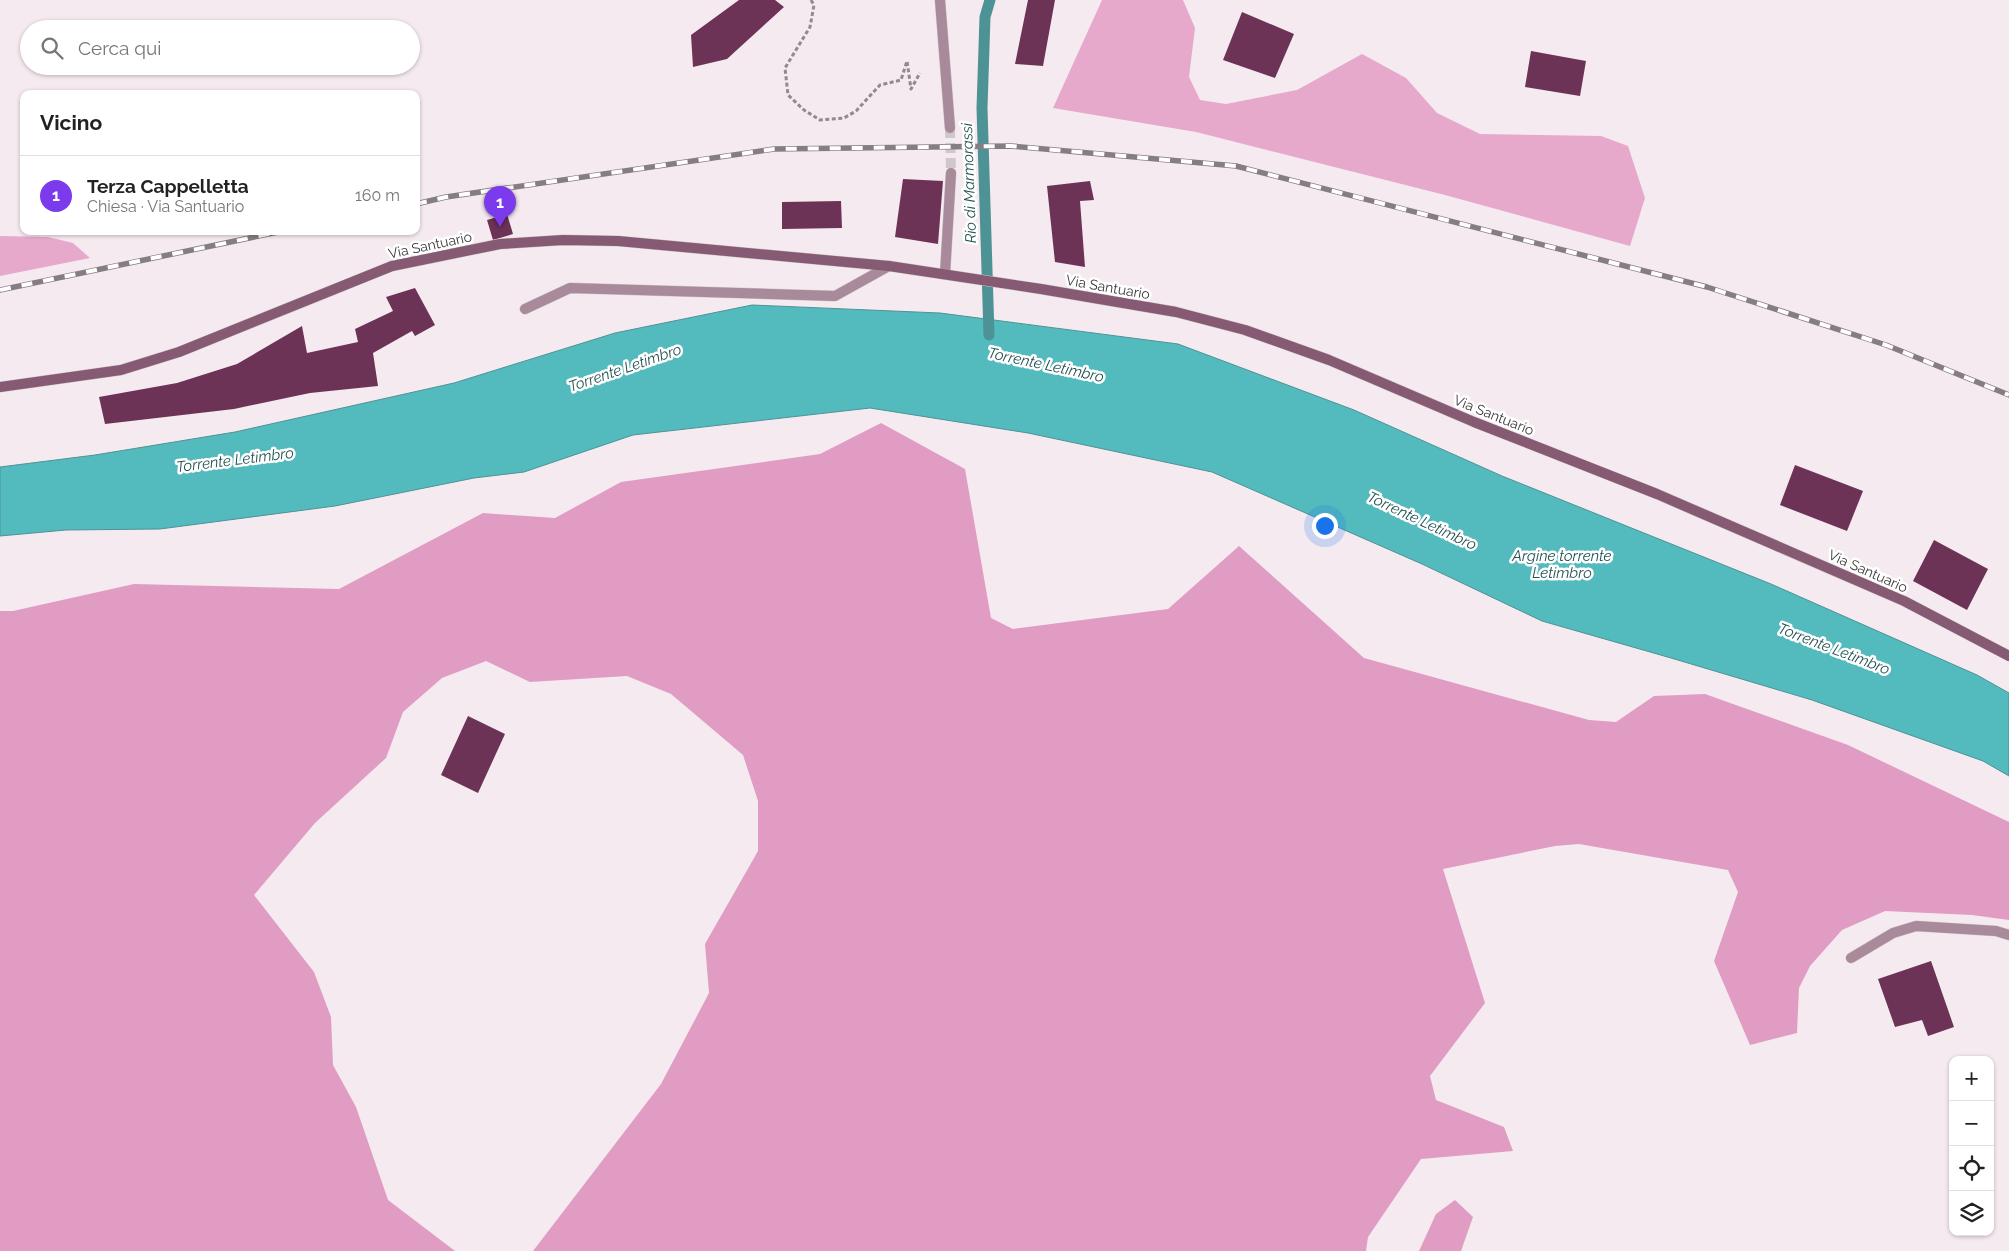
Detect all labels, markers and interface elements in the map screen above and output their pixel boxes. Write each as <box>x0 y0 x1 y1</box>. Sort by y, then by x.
search box <box>20 20 420 75</box>
icon: search <box>38 34 66 62</box>
text: Cerca qui <box>78 37 161 59</box>
text: Vicino <box>40 110 102 135</box>
water label: Rio di Marmorassi <box>958 122 980 243</box>
text: Terza Cappelletta <box>87 175 249 197</box>
text: 1 <box>52 186 60 205</box>
text: 160 m <box>355 186 400 205</box>
pin: 1 <box>484 186 516 227</box>
text: Chiesa · Via Santuario <box>87 197 244 216</box>
street label: Via Santuario <box>387 228 473 262</box>
street label: Via Santuario <box>1065 272 1151 302</box>
water label: Torrente Letimbro <box>566 340 684 396</box>
water label: Torrente Letimbro <box>986 344 1106 386</box>
street label: Via Santuario <box>1452 392 1536 438</box>
water label: Torrente Letimbro <box>175 444 295 476</box>
water label: Torrente Letimbro <box>1365 488 1479 554</box>
your location <box>1312 513 1338 539</box>
street label: Via Santuario <box>1826 546 1910 596</box>
water label: Argine torrente Letimbro <box>1511 547 1612 582</box>
water label: Torrente Letimbro <box>1776 619 1892 679</box>
map controls <box>1949 1056 1994 1236</box>
button: + <box>1949 1056 1994 1101</box>
button: − <box>1949 1101 1994 1146</box>
button: locate <box>1949 1146 1994 1191</box>
button: layers <box>1949 1191 1994 1236</box>

